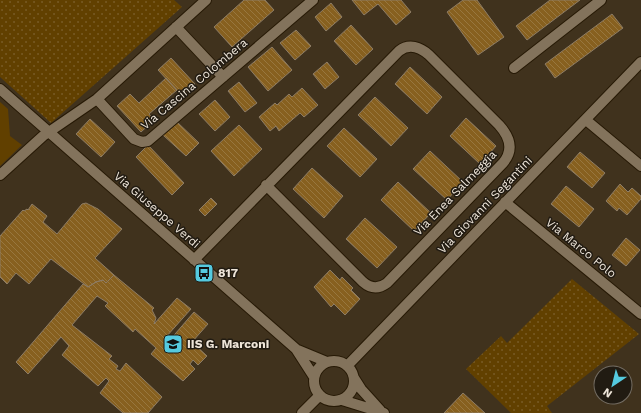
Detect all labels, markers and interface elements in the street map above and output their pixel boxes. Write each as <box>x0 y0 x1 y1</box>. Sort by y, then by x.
street label: Via Cascina Colombera <box>138 35 250 133</box>
street label: Via Enea Salmeggia <box>411 147 500 239</box>
street label: Via Giovanni Segantini <box>435 154 535 256</box>
street label: Via Giuseppe Verdi <box>111 169 203 251</box>
street label: Via Marco Polo <box>543 215 619 281</box>
bus stop icon: 817 <box>193 262 215 284</box>
place label: 817 <box>218 266 238 280</box>
school or university icon: IIS G. Marconi <box>162 333 184 355</box>
place label: IIS G. Marconi <box>187 337 269 351</box>
north arrow <box>593 365 633 405</box>
text: N <box>600 385 615 400</box>

